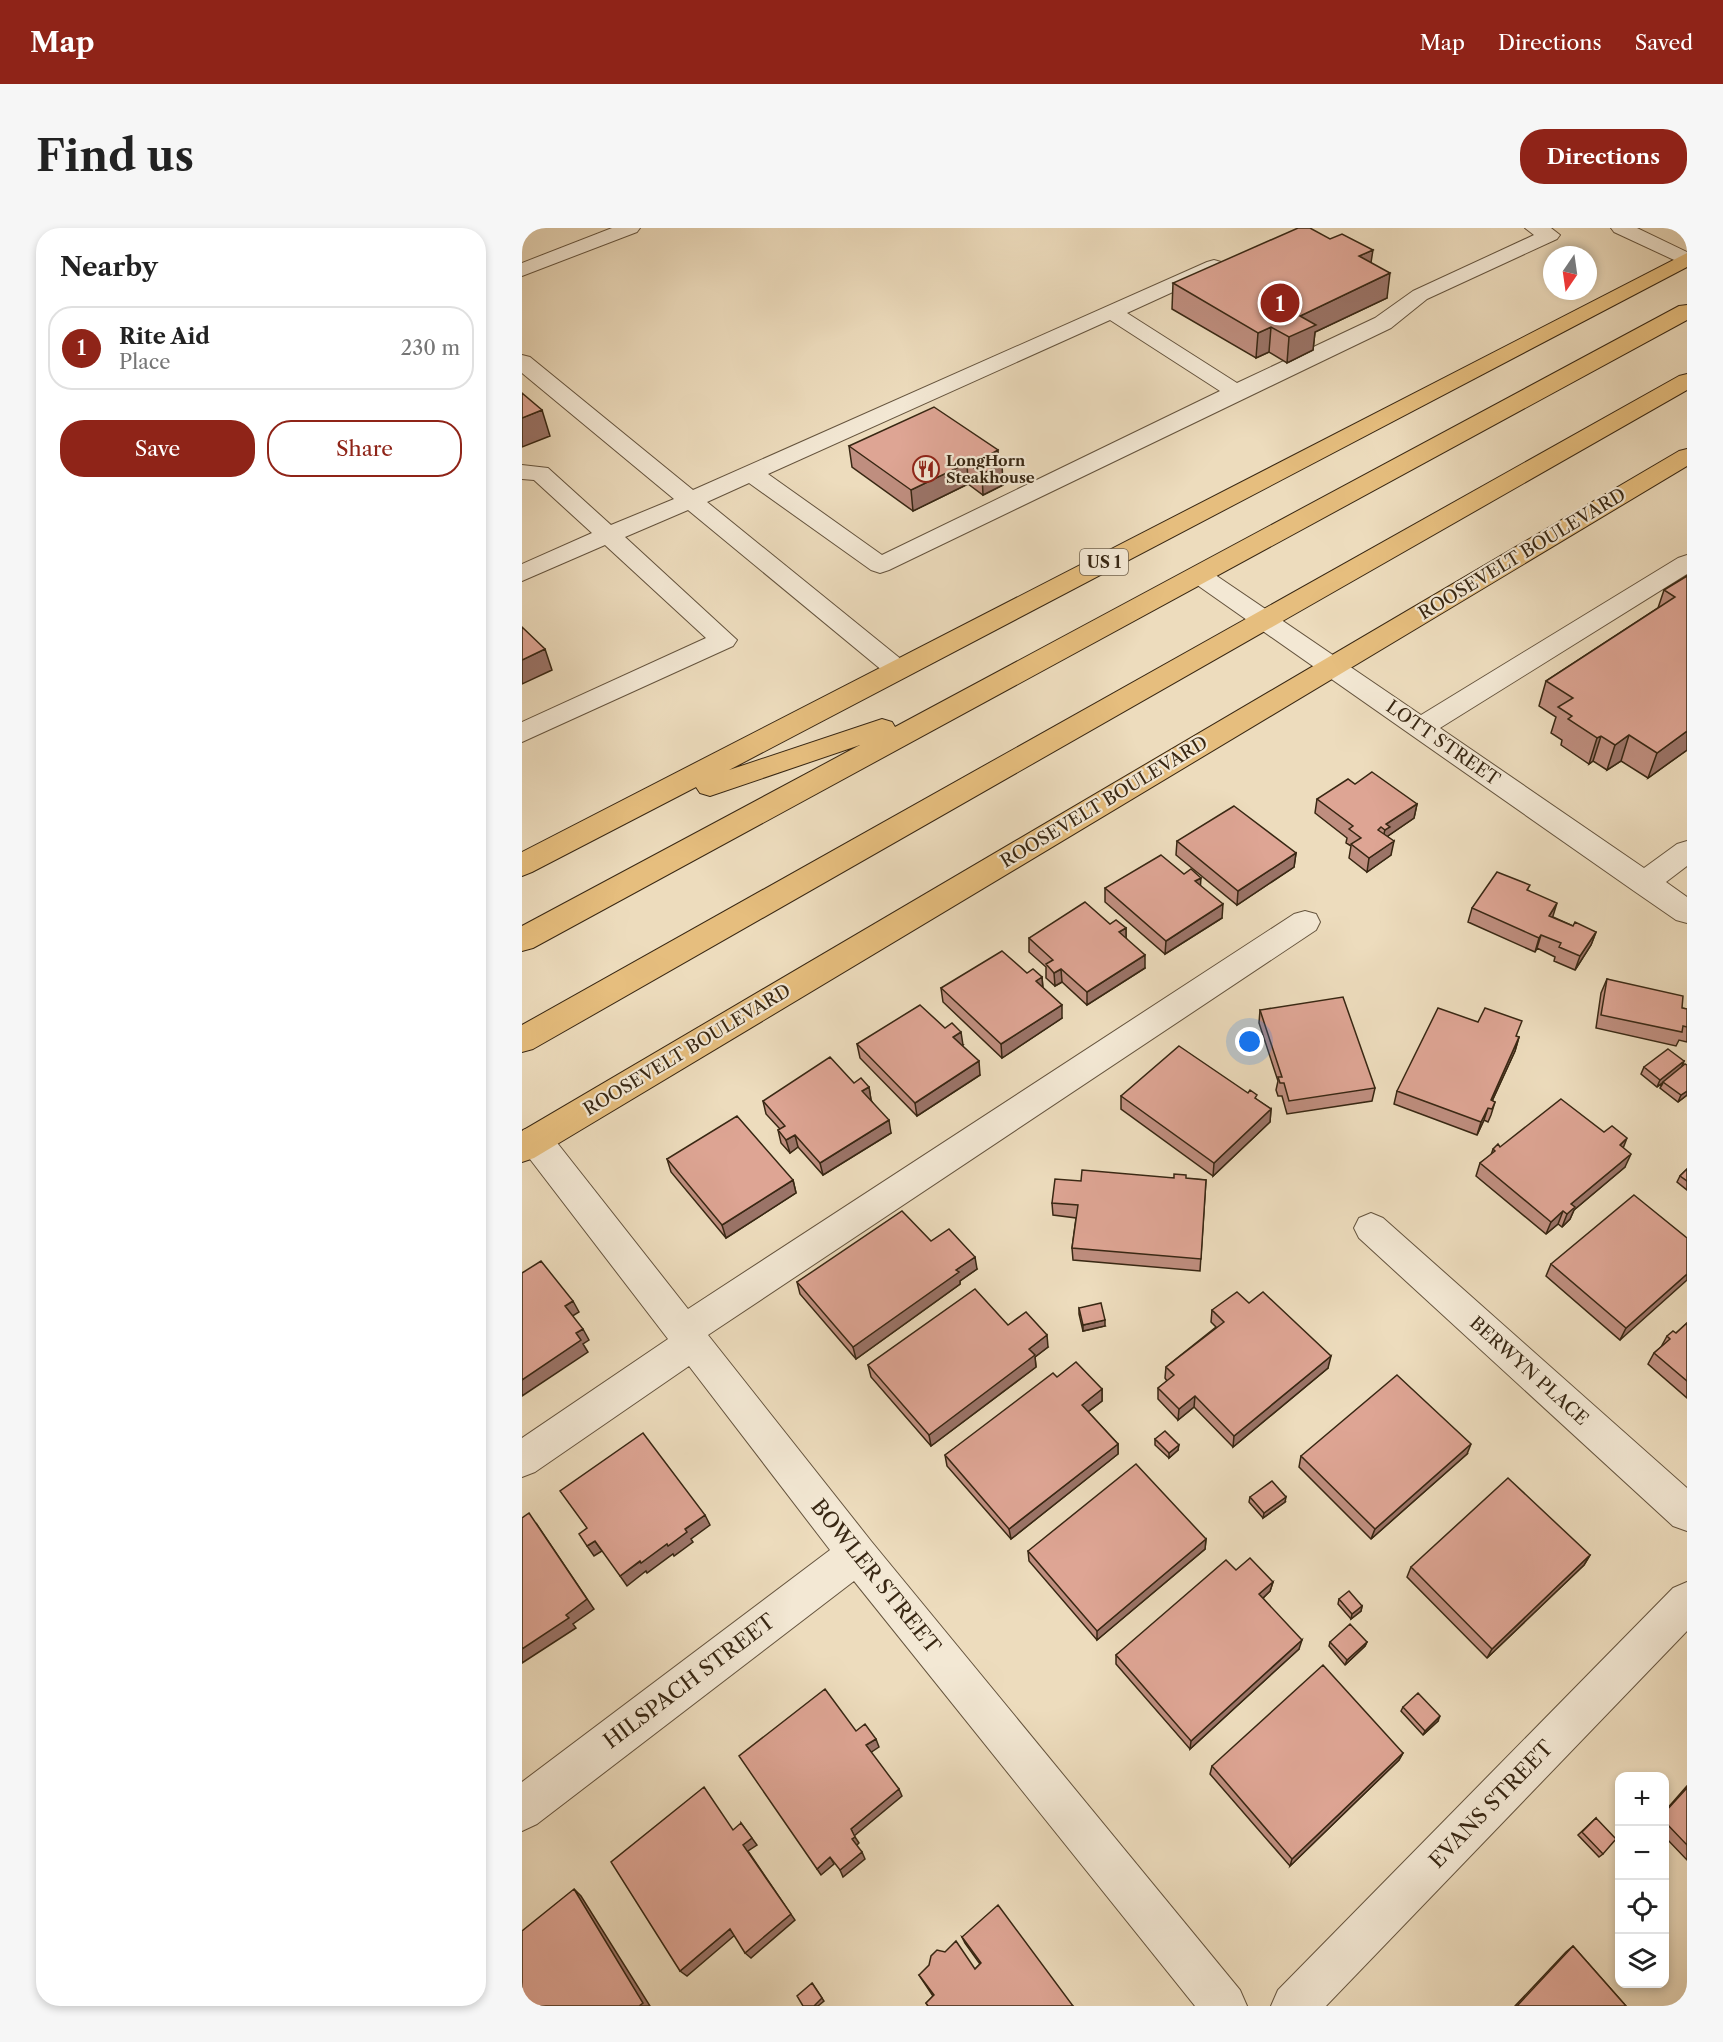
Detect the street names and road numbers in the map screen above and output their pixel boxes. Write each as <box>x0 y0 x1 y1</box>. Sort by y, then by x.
street label: ROOSEVELT BOULEVARD <box>1415 483 1629 625</box>
road number: US 1 <box>1080 549 1128 575</box>
street label: LOTT STREET <box>1382 696 1505 791</box>
street label: ROOSEVELT BOULEVARD <box>997 731 1211 873</box>
street label: ROOSEVELT BOULEVARD <box>580 979 794 1121</box>
street label: BERWYN PLACE <box>1465 1312 1593 1430</box>
street label: BOWLER STREET <box>806 1494 946 1658</box>
street label: HILSPACH STREET <box>598 1608 780 1754</box>
street label: EVANS STREET <box>1424 1735 1558 1873</box>

